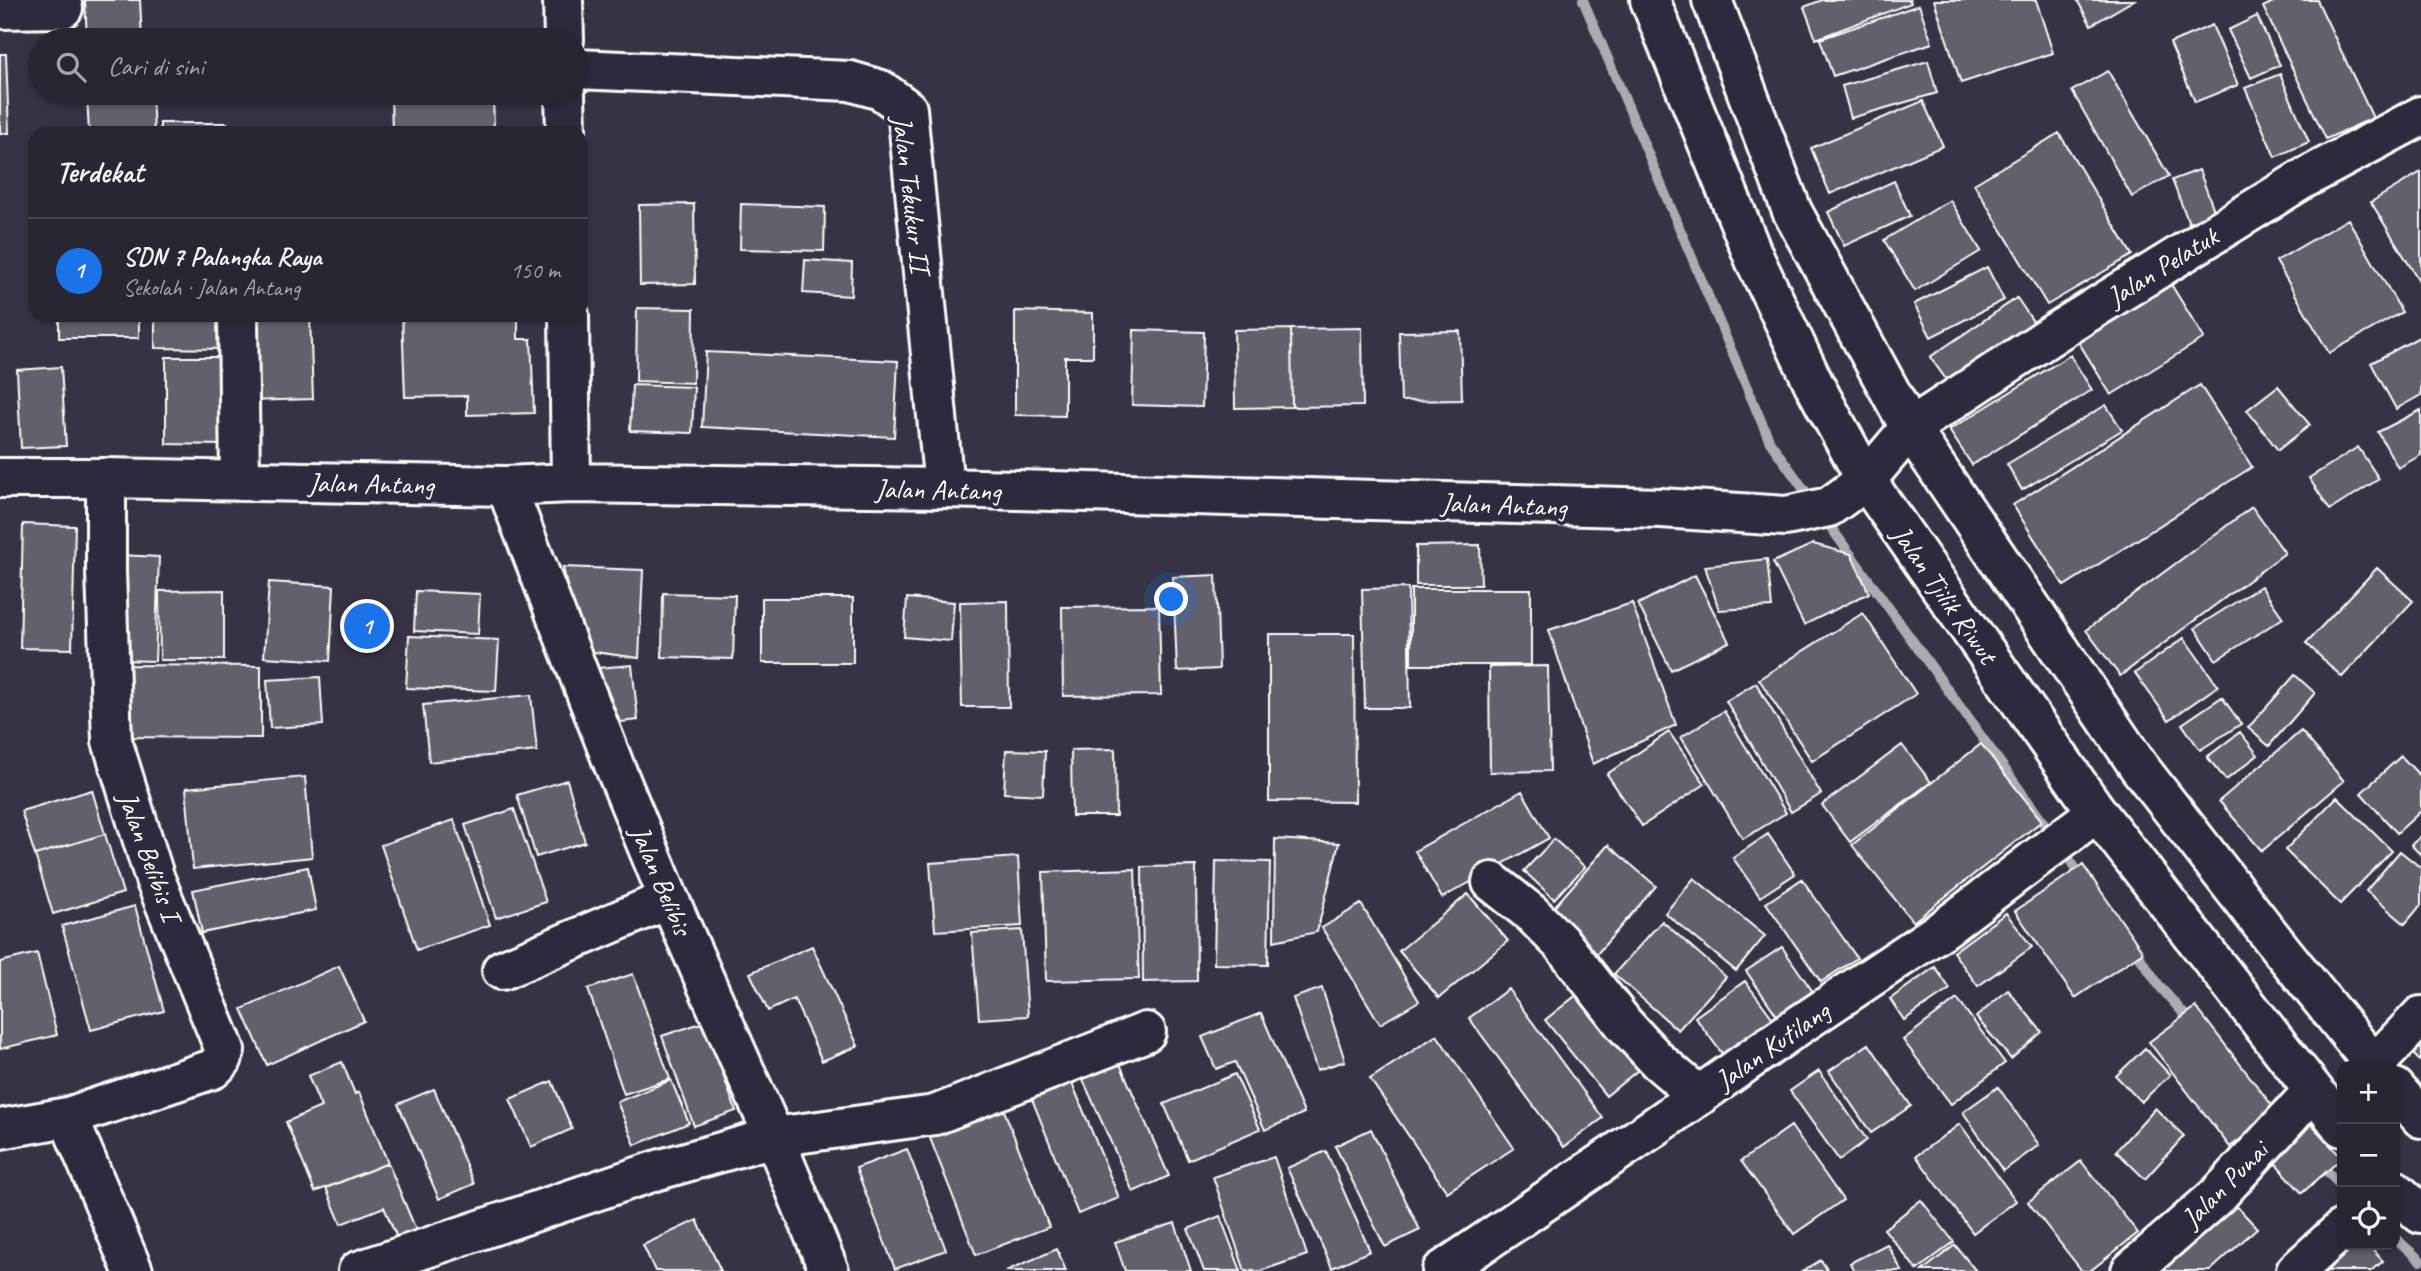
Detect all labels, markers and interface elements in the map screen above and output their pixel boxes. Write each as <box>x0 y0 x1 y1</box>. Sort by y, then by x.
search box <box>28 28 588 105</box>
icon: search <box>52 48 90 86</box>
text: Cari di sini <box>108 50 204 83</box>
street label: Jalan Tekukur II <box>884 112 939 280</box>
text: Terdekat <box>56 153 144 191</box>
street label: Jalan Pelatuk <box>2099 218 2226 315</box>
text: SDN 7 Palangka Raya <box>123 240 322 273</box>
text: 1 <box>74 256 84 285</box>
text: 150 m <box>511 256 560 285</box>
text: Sekolah · Jalan Antang <box>123 273 300 302</box>
street label: Jalan Antang <box>306 465 436 502</box>
street label: Jalan Antang <box>873 471 1003 508</box>
street label: Jalan Antang <box>1439 485 1570 524</box>
street label: Jalan Tjilik Riwut <box>1883 517 2007 672</box>
your location <box>1154 582 1188 616</box>
pin: 1 <box>344 600 390 652</box>
street label: Jalan Belibis I <box>109 785 191 931</box>
street label: Jalan Belibis <box>622 818 701 943</box>
street label: Jalan Kutilang <box>1707 992 1838 1099</box>
map controls <box>2337 1061 2400 1250</box>
button: + <box>2337 1061 2400 1124</box>
button: − <box>2337 1124 2400 1187</box>
street label: Jalan Punai <box>2172 1131 2278 1237</box>
button: locate <box>2337 1187 2400 1250</box>

